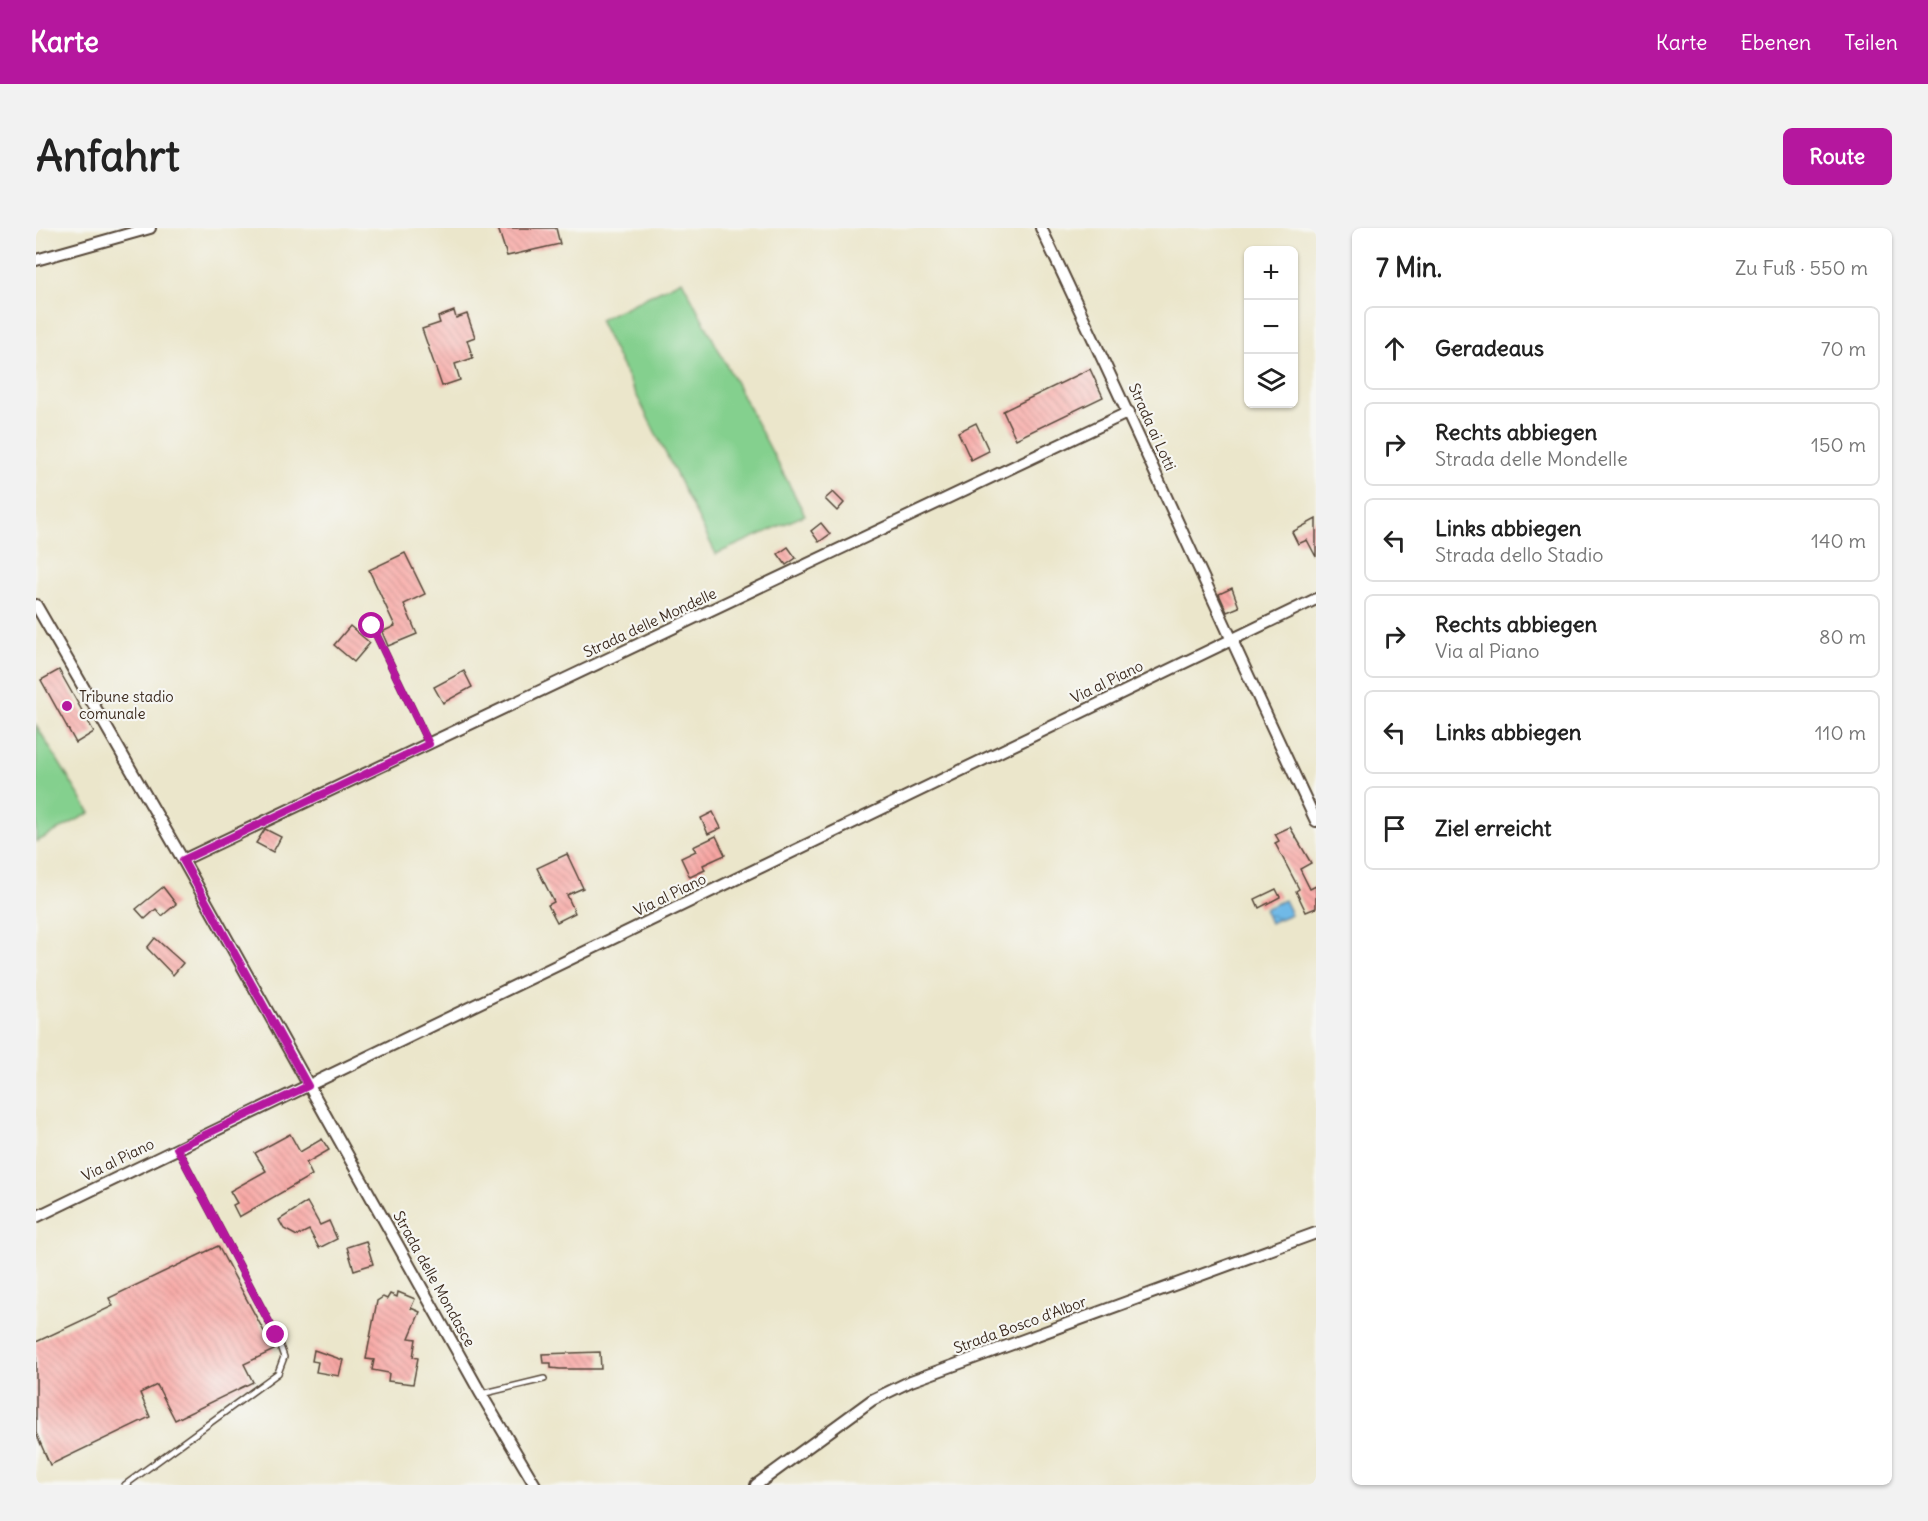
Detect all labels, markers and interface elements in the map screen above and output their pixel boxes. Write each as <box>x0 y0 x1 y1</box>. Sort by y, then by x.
text: Karte <box>30 24 99 60</box>
text: Karte <box>1656 29 1707 56</box>
text: Ebenen <box>1740 29 1811 56</box>
text: Teilen <box>1844 29 1898 56</box>
button: Route <box>1783 128 1892 185</box>
text: Anfahrt <box>36 130 180 182</box>
map controls <box>1244 246 1298 408</box>
button: + <box>1244 246 1298 300</box>
text: 7 Min. <box>1376 251 1442 284</box>
text: Zu Fuß · 550 m <box>1735 255 1868 280</box>
button: − <box>1244 300 1298 354</box>
icon: ahead <box>1378 332 1411 365</box>
text: Geradeaus <box>1435 334 1544 362</box>
text: 70 m <box>1821 336 1866 361</box>
button: layers <box>1244 354 1298 408</box>
street label: Strada ai Lotti <box>1125 380 1180 474</box>
text: Rechts abbiegen <box>1435 418 1597 446</box>
icon: right <box>1378 428 1411 461</box>
text: 150 m <box>1811 432 1866 457</box>
text: Strada delle Mondelle <box>1435 446 1628 471</box>
text: Links abbiegen <box>1435 514 1582 542</box>
icon: left <box>1378 524 1411 557</box>
text: 140 m <box>1811 528 1866 553</box>
text: Strada dello Stadio <box>1435 542 1603 567</box>
street label: Strada delle Mondelle <box>580 583 719 662</box>
text: Rechts abbiegen <box>1435 610 1597 638</box>
route start <box>358 612 384 638</box>
icon: right <box>1378 620 1411 653</box>
text: 80 m <box>1819 624 1866 649</box>
text: Via al Piano <box>1435 638 1540 663</box>
street label: Via al Piano <box>1067 656 1146 707</box>
place label: Tribune stadio comunale <box>79 687 174 723</box>
marker: Tribune stadio comunale <box>60 699 74 713</box>
icon: left <box>1378 716 1411 749</box>
text: Links abbiegen <box>1435 718 1582 746</box>
text: 110 m <box>1815 720 1866 745</box>
icon: arrive <box>1378 812 1411 845</box>
text: Ziel erreicht <box>1435 814 1552 842</box>
street label: Via al Piano <box>630 869 709 920</box>
street label: Via al Piano <box>78 1134 157 1185</box>
street label: Strada delle Mondasce <box>389 1207 480 1350</box>
street label: Strada Bosco d'Albor <box>951 1292 1089 1357</box>
route end <box>262 1321 288 1347</box>

